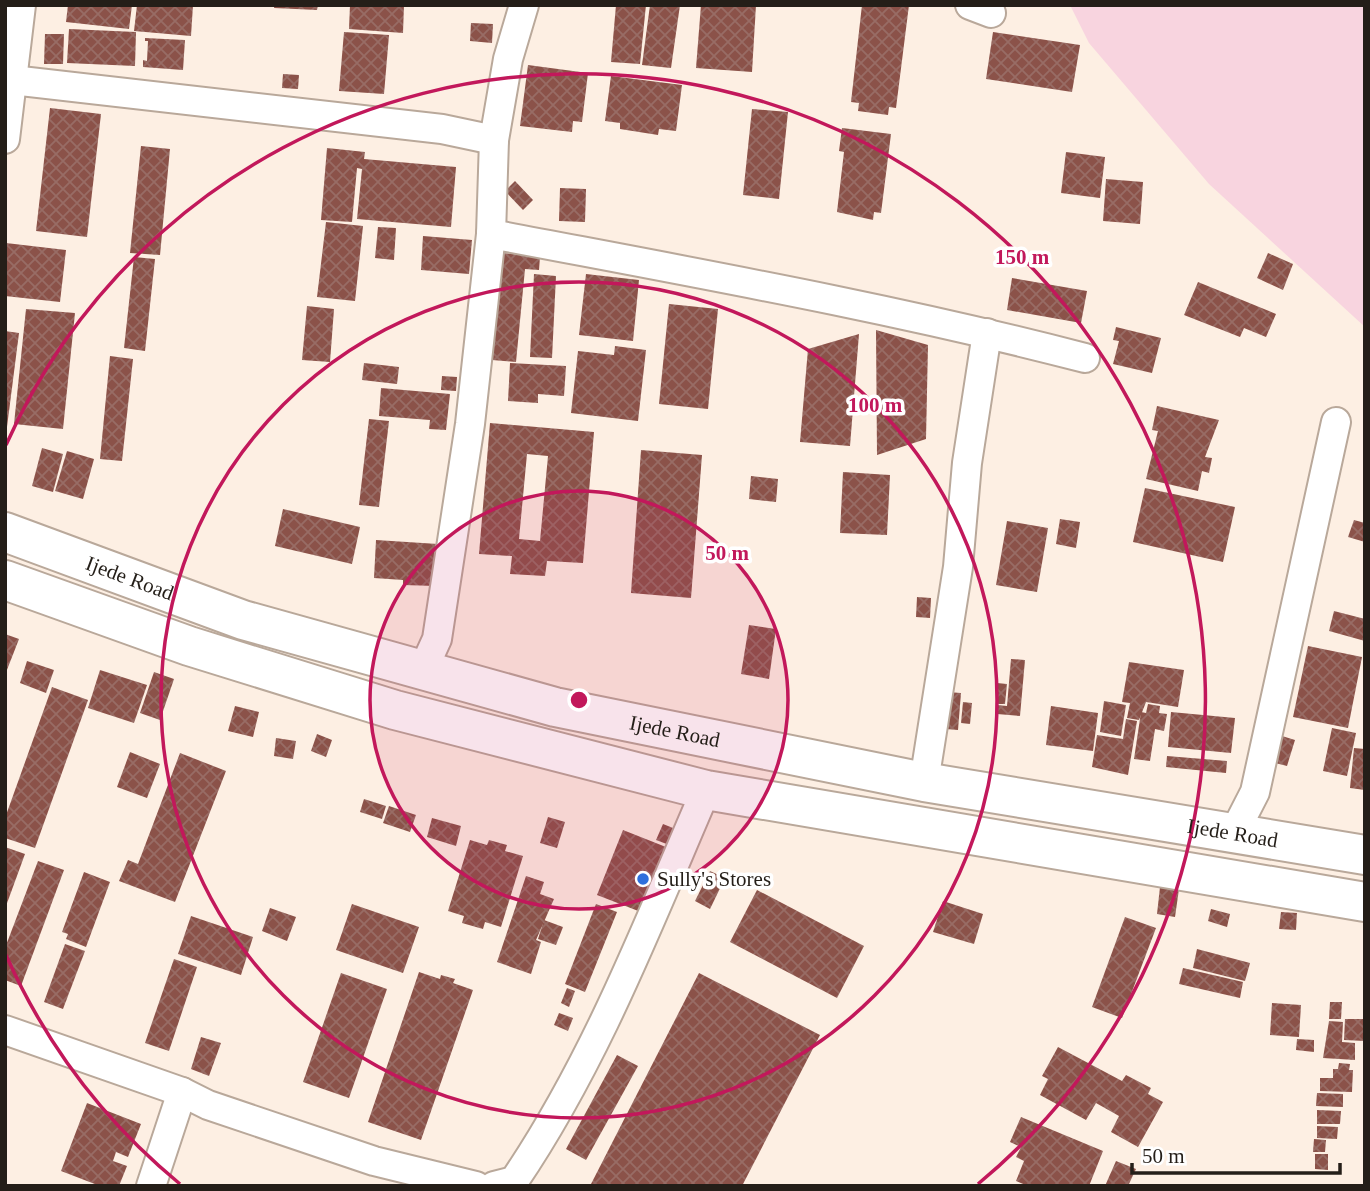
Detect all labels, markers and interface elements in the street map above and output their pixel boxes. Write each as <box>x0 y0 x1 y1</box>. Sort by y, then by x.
text: 150 m <box>995 245 1050 269</box>
text: 100 m <box>848 393 903 417</box>
text: 50 m <box>705 541 749 565</box>
street label: Ijede Road <box>83 551 177 605</box>
centre of rings <box>567 688 591 712</box>
street label: Ijede Road <box>628 710 723 752</box>
street label: Ijede Road <box>1185 814 1280 852</box>
place label: Sully's Stores <box>657 867 771 891</box>
marker: Sully's Stores <box>635 871 651 887</box>
scale bar <box>1132 1132 1340 1176</box>
text: 50 m <box>1142 1144 1185 1168</box>

